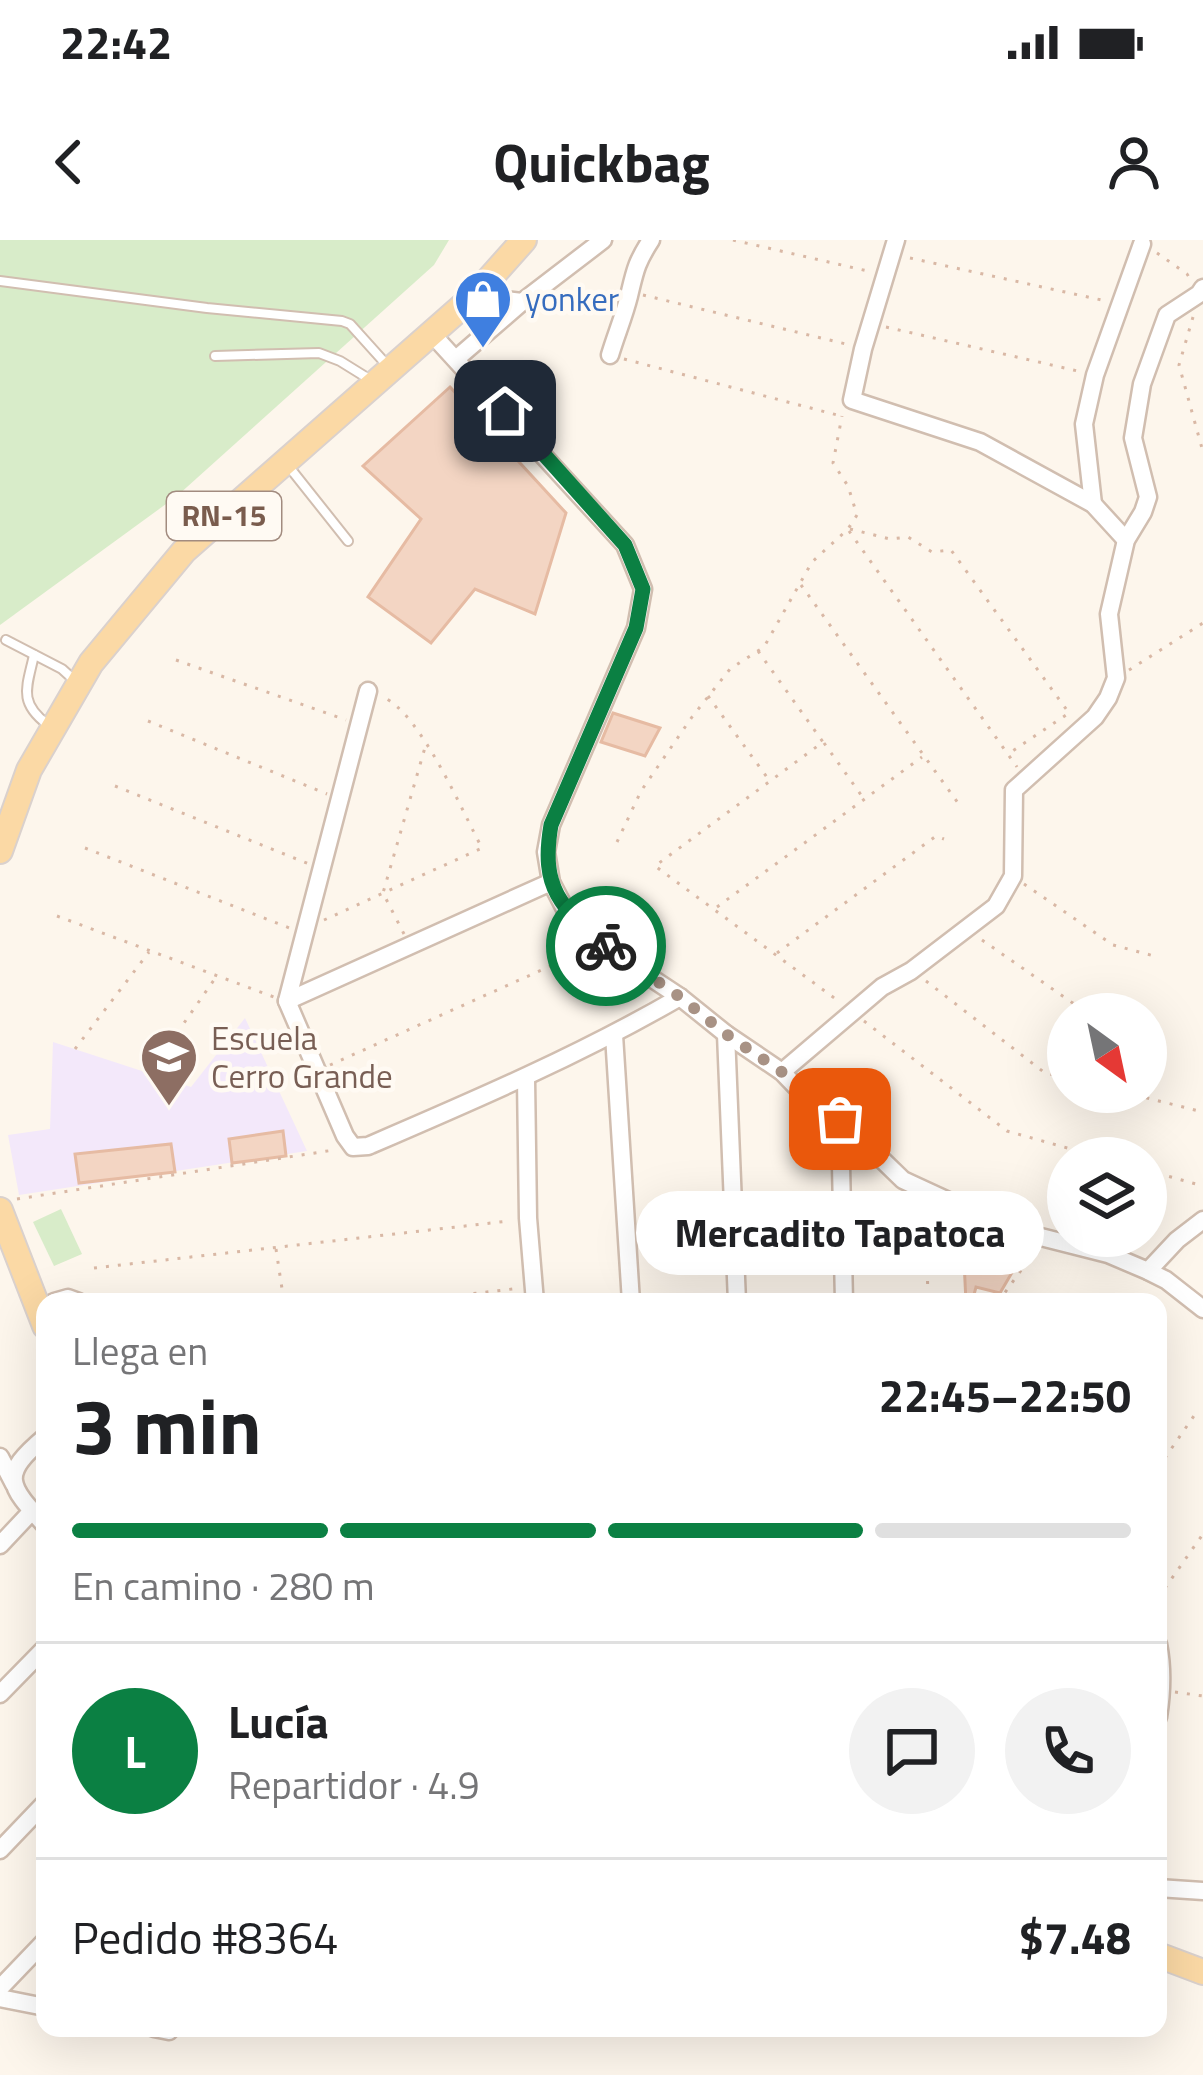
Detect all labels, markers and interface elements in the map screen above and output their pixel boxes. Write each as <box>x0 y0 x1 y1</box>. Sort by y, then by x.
text: 22:42 <box>60 8 172 76</box>
text: Quickbag <box>493 121 710 203</box>
icon: back <box>36 129 102 195</box>
icon: person <box>1101 129 1167 195</box>
shop icon: yonker <box>452 268 514 350</box>
place label: yonker <box>525 274 619 324</box>
pin <box>454 360 556 462</box>
icon: home <box>472 378 538 444</box>
road number: RN-15 <box>167 492 281 540</box>
courier <box>546 886 666 1006</box>
icon: bike <box>573 913 639 979</box>
north arrow <box>1047 993 1167 1113</box>
map controls <box>1047 993 1167 1257</box>
place label: Escuela Cerro Grande <box>211 1013 393 1101</box>
school or university icon: Escuela Cerro Grande <box>138 1026 200 1108</box>
pin <box>789 1068 891 1170</box>
icon: bag <box>807 1086 873 1152</box>
button: layers <box>1047 1137 1167 1257</box>
callout: Mercadito Tapatoca <box>636 1191 1044 1275</box>
text: Mercadito Tapatoca <box>675 1203 1006 1262</box>
text: Llega en <box>72 1321 208 1380</box>
text: 22:45–22:50 <box>879 1361 1131 1429</box>
text: 3 min <box>72 1366 262 1484</box>
text: En camino · 280 m <box>72 1556 375 1615</box>
text: Lucía <box>228 1687 329 1755</box>
button: chat <box>849 1688 975 1814</box>
button: phone <box>1005 1688 1131 1814</box>
text: L <box>124 1717 146 1785</box>
text: Repartidor · 4.9 <box>228 1755 480 1814</box>
text: Pedido #8364 <box>72 1903 338 1971</box>
text: $7.48 <box>1019 1903 1131 1971</box>

